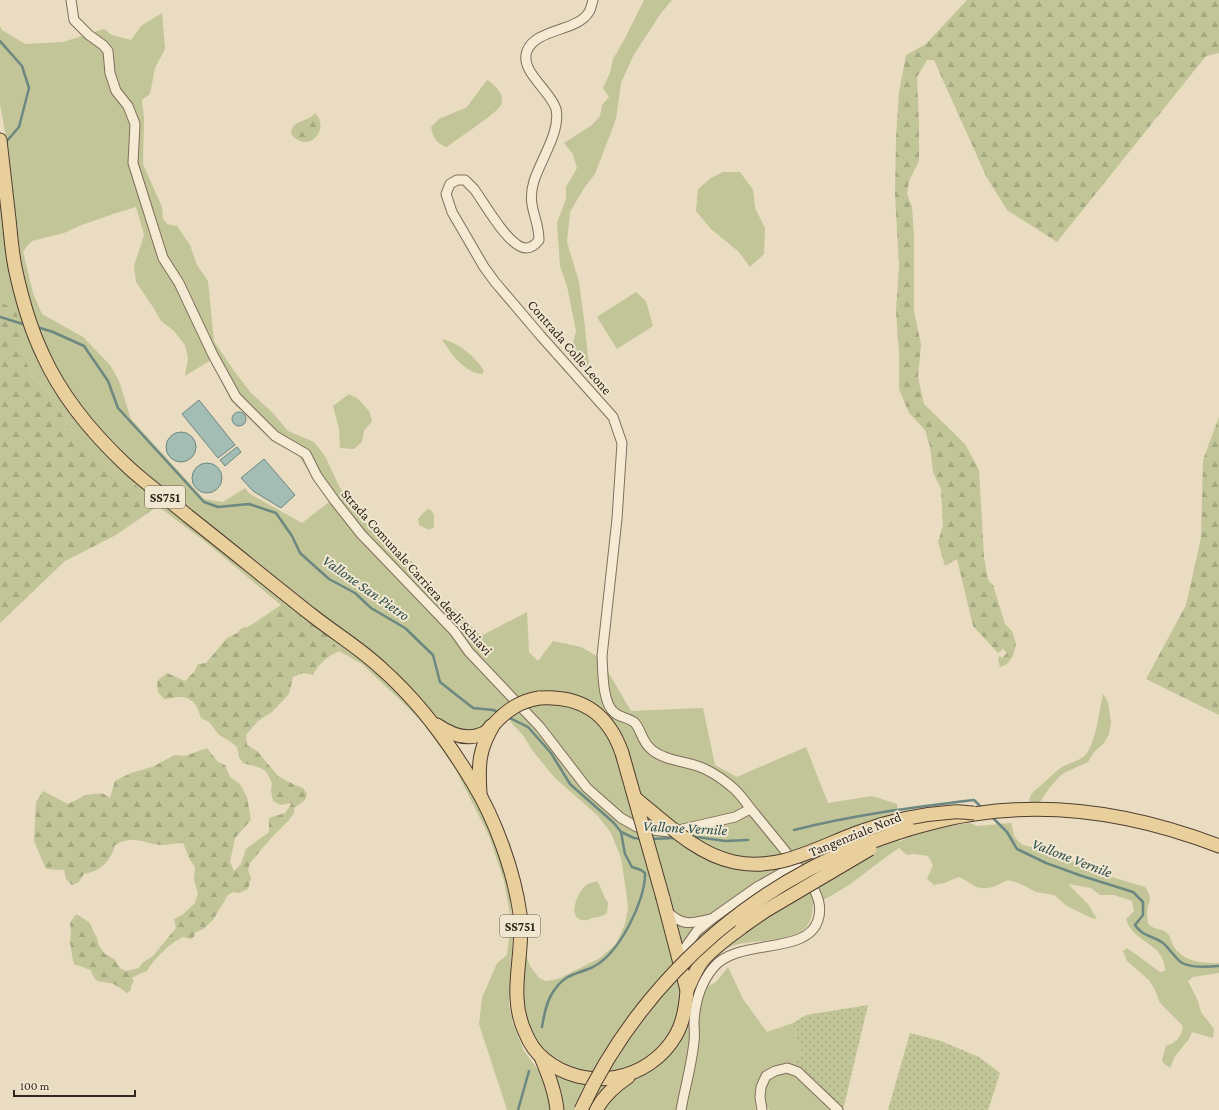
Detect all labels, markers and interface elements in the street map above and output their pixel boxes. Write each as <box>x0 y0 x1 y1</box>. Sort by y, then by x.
street label: Contrada Colle Leone <box>525 296 615 398</box>
road number: SS751 <box>145 486 185 508</box>
street label: Strada Comunale Carriera degli Schiavi <box>338 486 496 658</box>
water label: Vallone San Pietro <box>320 552 412 624</box>
street label: Tangenziale Nord <box>806 808 904 860</box>
water label: Vallone Vernile <box>642 818 728 838</box>
water label: Vallone Vernile <box>1030 835 1115 881</box>
road number: SS751 <box>500 915 540 937</box>
scale bar <box>14 1072 135 1098</box>
text: 100 m <box>20 1079 50 1093</box>

